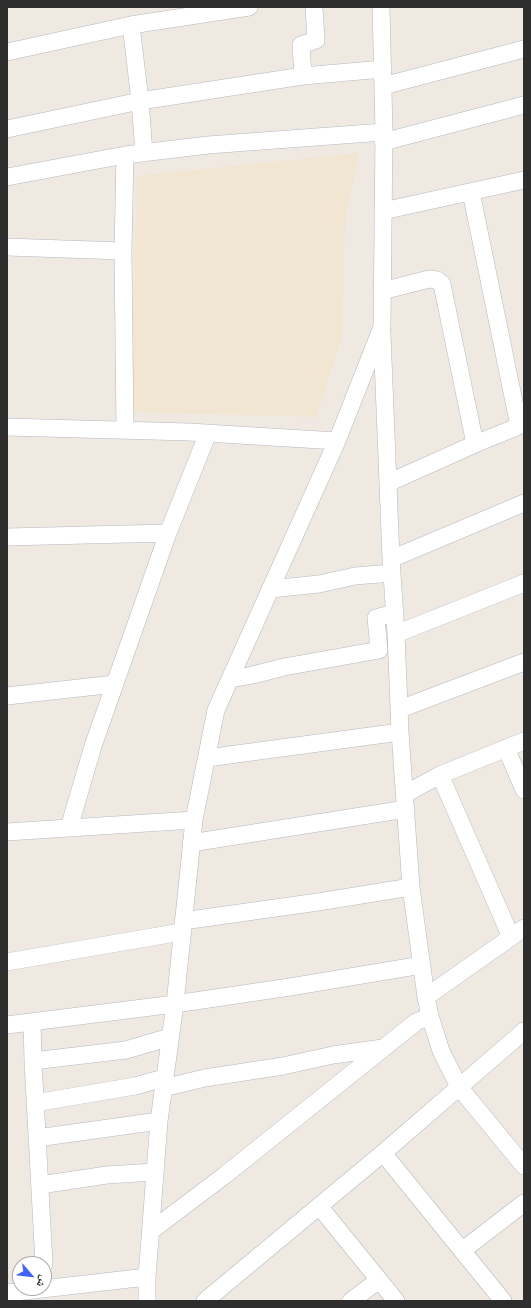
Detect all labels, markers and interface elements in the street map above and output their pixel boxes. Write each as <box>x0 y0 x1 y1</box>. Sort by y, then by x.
north arrow <box>12 1256 52 1296</box>
text: ش <box>34 1273 51 1290</box>

